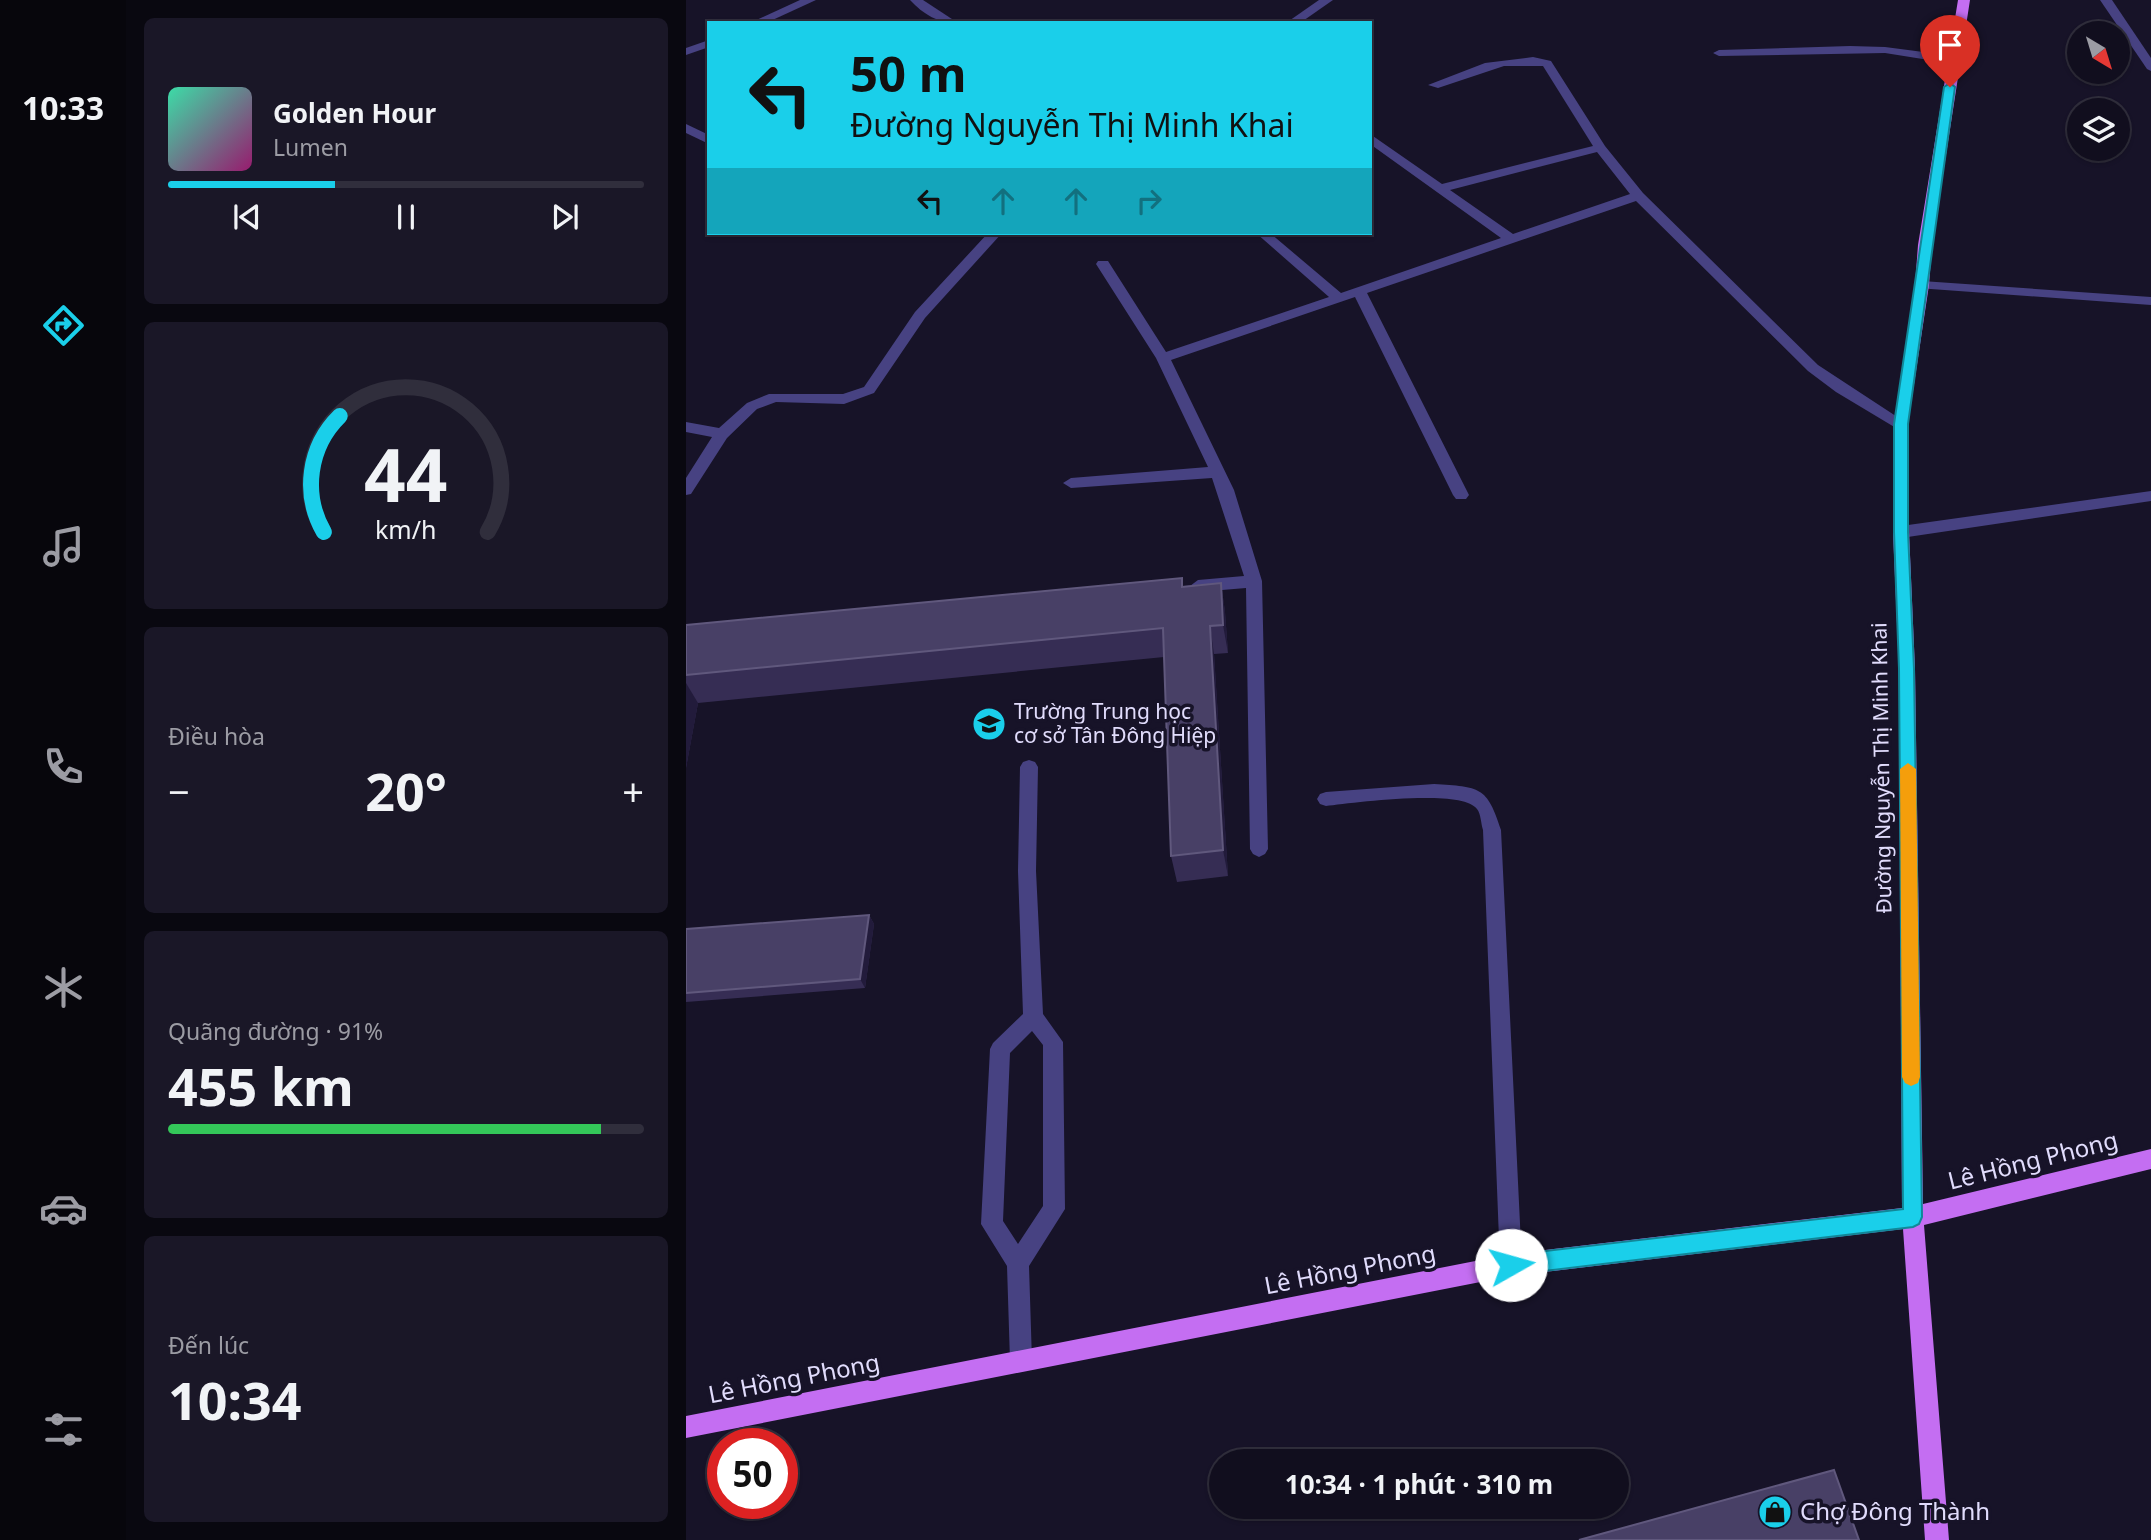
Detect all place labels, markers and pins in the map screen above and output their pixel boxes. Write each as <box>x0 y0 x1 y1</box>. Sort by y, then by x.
pin <box>1920 15 1980 87</box>
place label: Trường Trung học cơ sở Tân Đông Hiệp <box>1014 697 1216 749</box>
school or university icon: Trường Trung học cơ sở Tân Đông Hiệp <box>970 705 1008 743</box>
shop icon: Chợ Đông Thành <box>1756 1493 1794 1531</box>
place label: Chợ Đông Thành <box>1800 1494 1990 1527</box>

